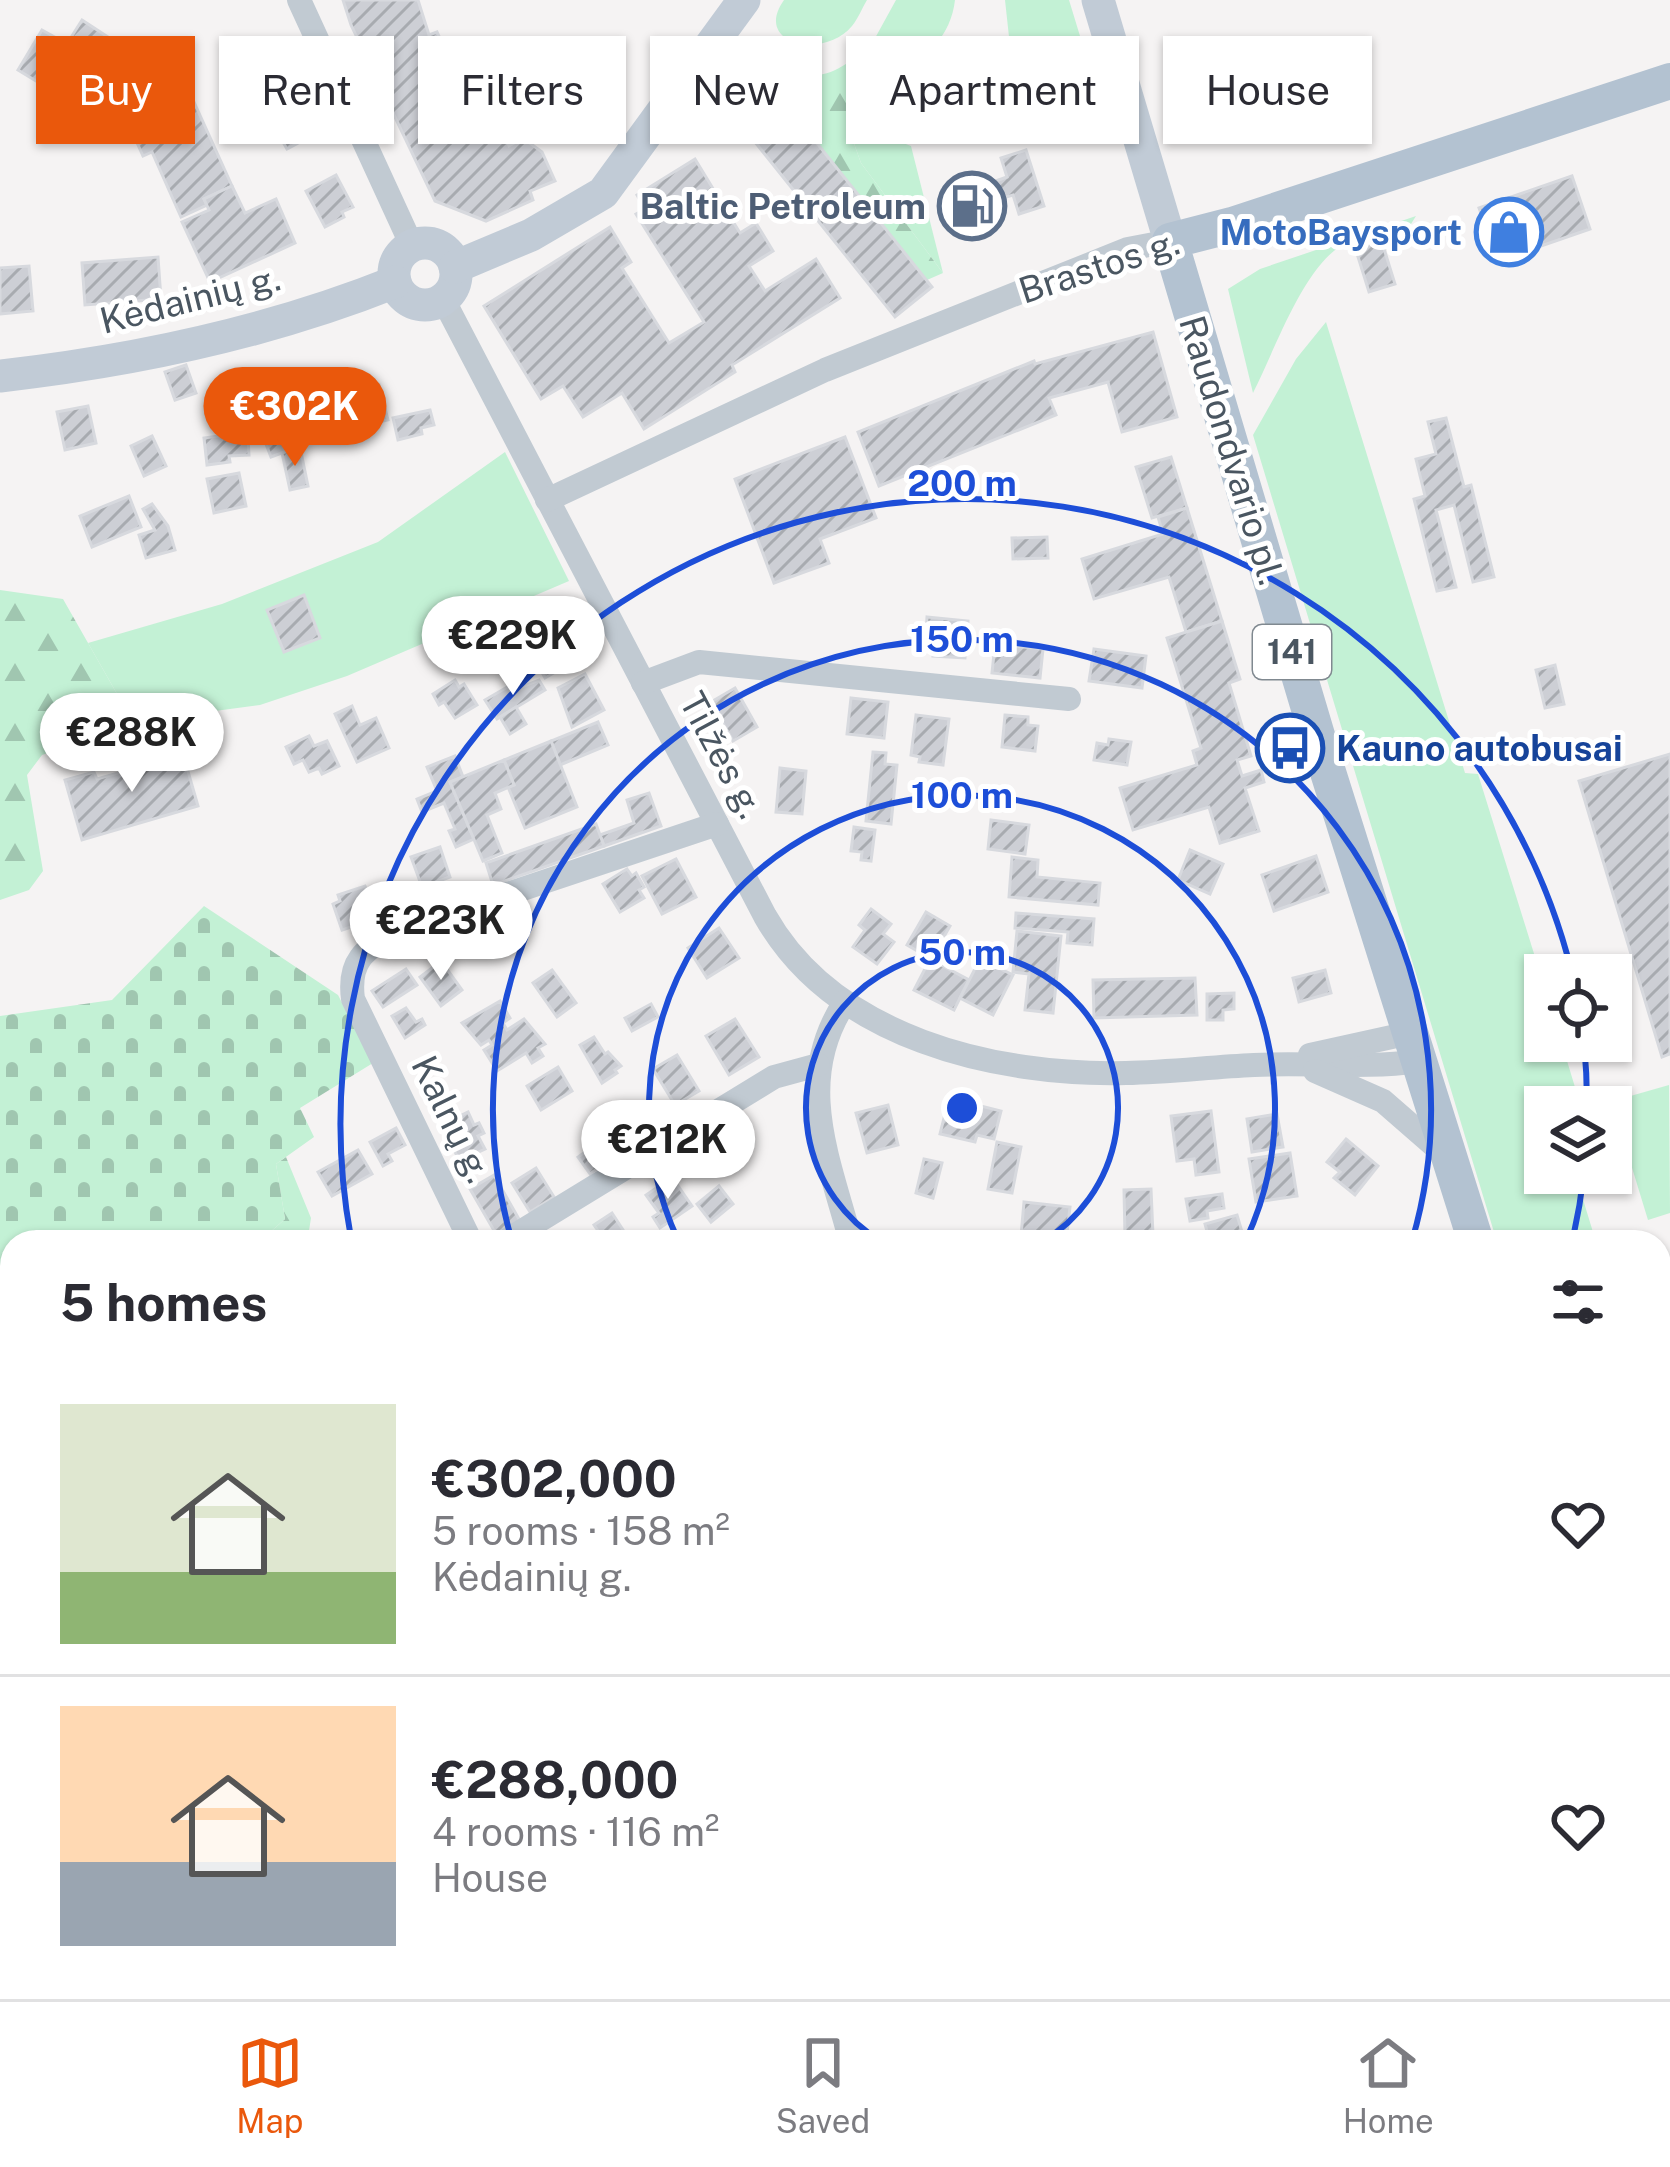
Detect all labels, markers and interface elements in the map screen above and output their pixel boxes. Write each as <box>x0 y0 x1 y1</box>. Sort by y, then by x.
chip: Buy <box>36 36 195 144</box>
chip: Rent <box>219 36 394 144</box>
chip: Filters <box>418 36 626 144</box>
chip: New <box>650 36 822 144</box>
chip: Apartment <box>846 36 1139 144</box>
chip: House <box>1163 36 1372 144</box>
fuel station icon: Baltic Petroleum <box>937 171 1007 241</box>
place label: Baltic Petroleum <box>639 185 926 227</box>
shop icon: MotoBaysport <box>1474 197 1544 267</box>
place label: MotoBaysport <box>1219 211 1462 253</box>
street label: Brastos g. <box>1013 220 1185 312</box>
street label: Kėdainių g. <box>96 256 284 342</box>
street label: Raudondvario pl. <box>1171 310 1293 590</box>
pin: €302K <box>211 367 379 469</box>
text: €302K <box>230 383 360 429</box>
text: 200 m <box>907 462 1017 504</box>
pin: €229K <box>429 596 597 698</box>
text: €229K <box>449 612 577 658</box>
text: 150 m <box>910 618 1014 660</box>
road number: 141 <box>1253 625 1331 679</box>
street label: Tilžės g. <box>671 685 773 825</box>
pin: €288K <box>48 693 216 795</box>
text: €288K <box>67 709 197 755</box>
bus stop icon: Kauno autobusai <box>1255 713 1325 783</box>
place label: Kauno autobusai <box>1336 727 1623 769</box>
text: 100 m <box>911 774 1013 816</box>
pin: €223K <box>357 881 525 983</box>
text: €223K <box>377 897 505 943</box>
text: 50 m <box>918 931 1006 973</box>
map controls <box>1524 954 1632 1194</box>
button: locate <box>1524 954 1632 1062</box>
street label: Kalnų g. <box>403 1049 501 1189</box>
button: layers <box>1524 1086 1632 1194</box>
centre of rings <box>941 1087 983 1129</box>
pin: €212K <box>584 1100 752 1202</box>
text: €212K <box>608 1116 728 1162</box>
icon: filters <box>1545 1269 1611 1335</box>
text: 5 homes <box>60 1273 267 1332</box>
text: €302,000 <box>432 1449 677 1508</box>
icon: home <box>156 1452 300 1596</box>
icon: heart <box>1545 1491 1611 1557</box>
text: 5 rooms · 158 m² <box>432 1508 730 1554</box>
text: Kėdainių g. <box>432 1554 632 1600</box>
text: €288,000 <box>432 1750 678 1809</box>
icon: home <box>156 1754 300 1898</box>
icon: heart <box>1545 1793 1611 1859</box>
text: 4 rooms · 116 m² <box>432 1809 719 1855</box>
text: House <box>432 1855 548 1901</box>
tab: Map <box>236 2030 303 2140</box>
tab: Saved <box>776 2030 870 2140</box>
tab: Home <box>1343 2030 1434 2140</box>

